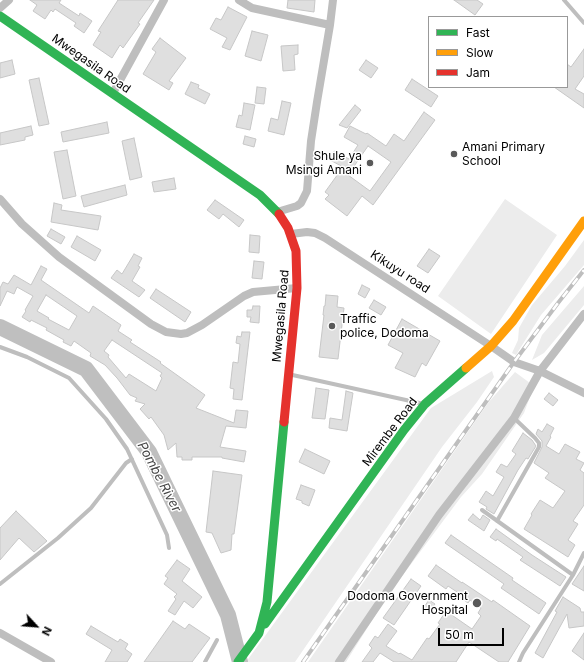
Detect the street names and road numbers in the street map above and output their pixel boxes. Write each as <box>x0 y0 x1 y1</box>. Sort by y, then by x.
street label: Mwegasila Road <box>49 32 133 96</box>
street label: Kikuyu road <box>368 248 432 296</box>
street label: Mwegasila Road <box>270 269 292 363</box>
street label: Mirembe Road <box>360 395 420 469</box>

